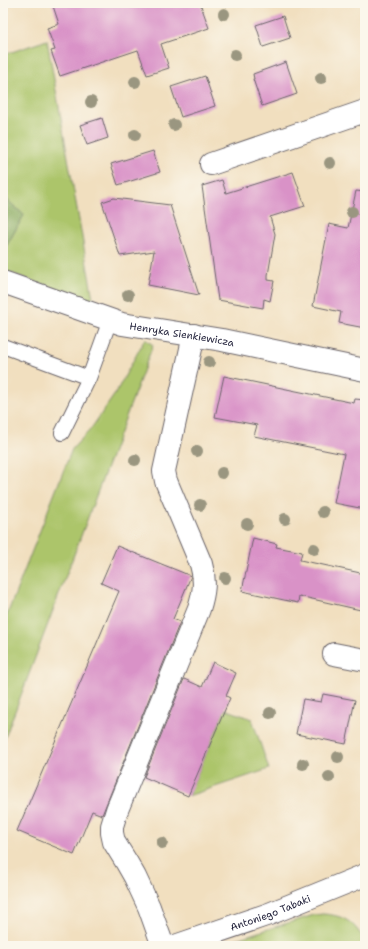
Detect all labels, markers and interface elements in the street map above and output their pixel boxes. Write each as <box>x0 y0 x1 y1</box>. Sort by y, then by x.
street label: Henryka Sienkiewicza <box>129 319 236 350</box>
street label: Antoniego Tabaki <box>229 892 313 934</box>

